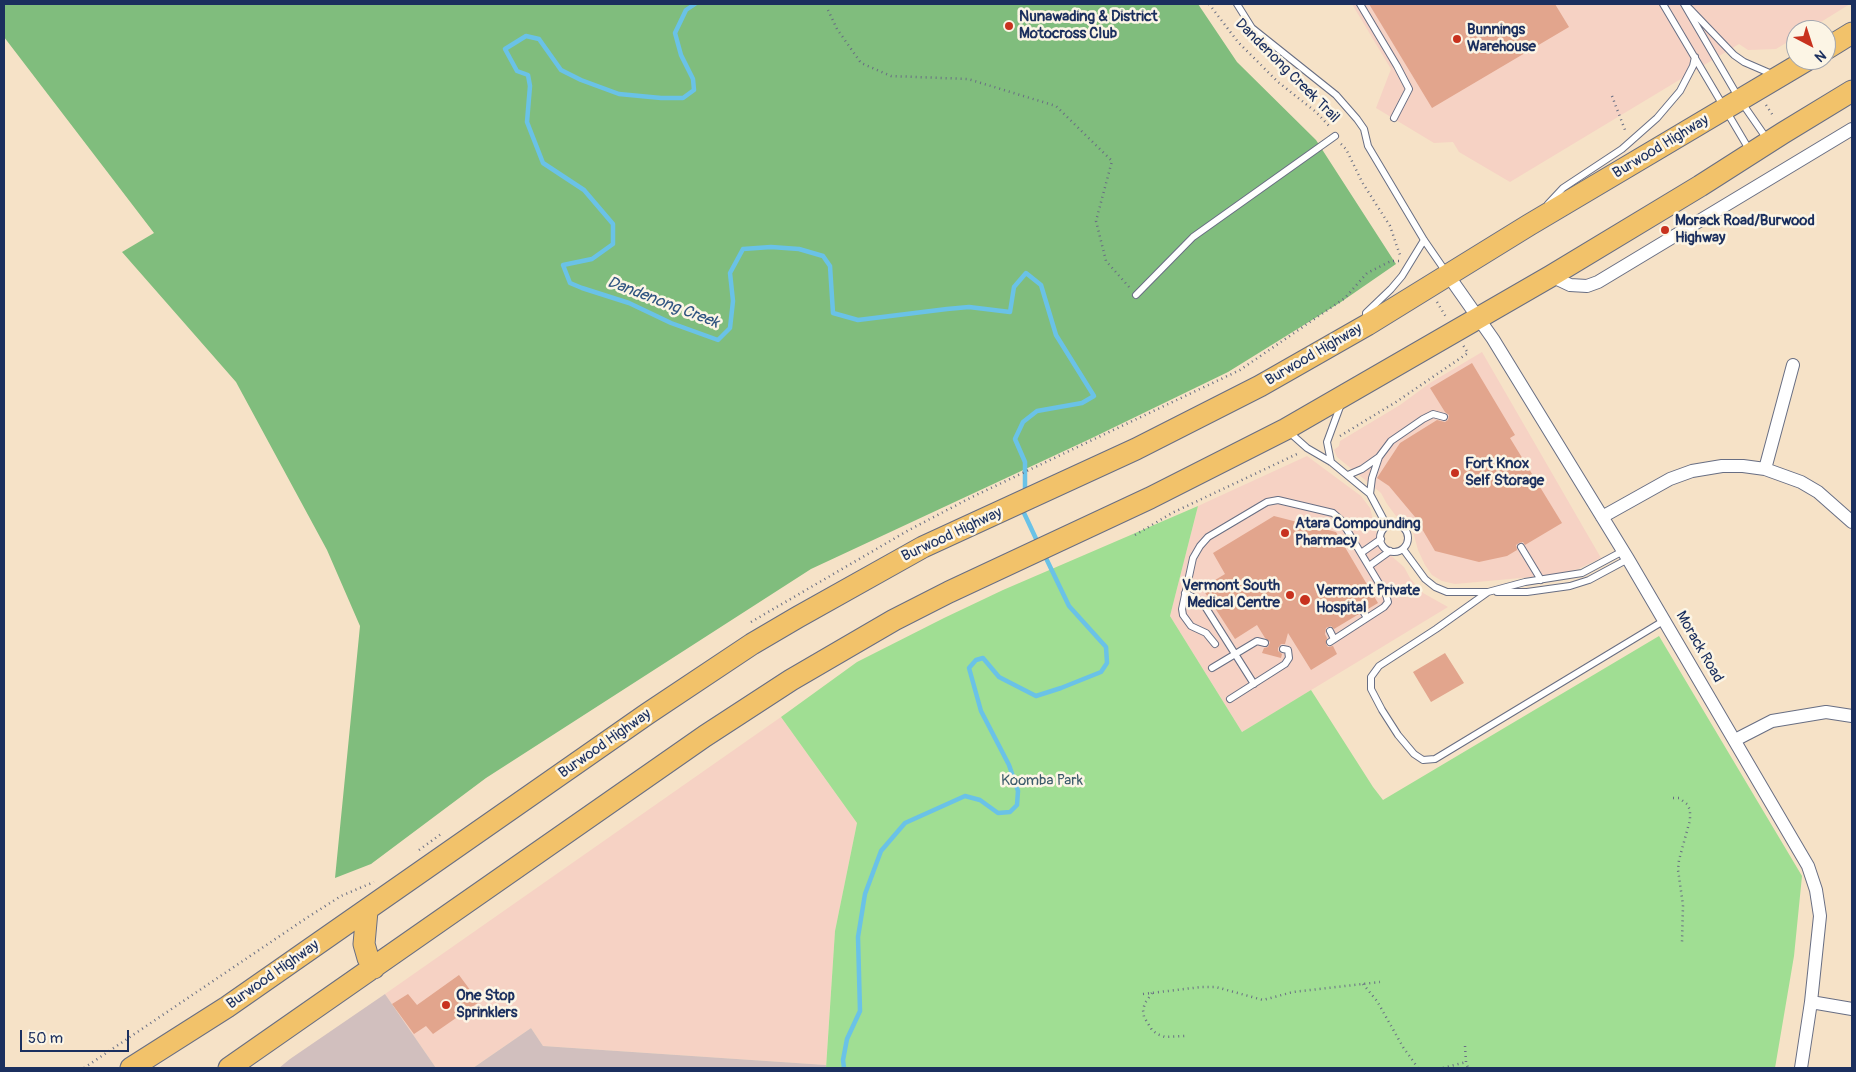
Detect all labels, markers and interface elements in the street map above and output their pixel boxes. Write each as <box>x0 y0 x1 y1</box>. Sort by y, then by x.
place label: Nunawading & District Motocross Club <box>1019 8 1158 43</box>
street label: Dandenong Creek Trail <box>1231 15 1343 127</box>
marker: Nunawading & District Motocross Club <box>1003 20 1015 32</box>
north arrow <box>1786 20 1836 70</box>
place label: Bunnings Warehouse <box>1467 21 1536 56</box>
marker: Bunnings Warehouse <box>1451 33 1463 45</box>
text: N <box>1811 47 1829 66</box>
street label: Burwood Highway <box>1610 111 1712 183</box>
place label: Morack Road/Burwood Highway <box>1675 212 1815 247</box>
marker: Morack Road/Burwood Highway <box>1659 224 1671 236</box>
water label: Dandenong Creek <box>605 273 721 333</box>
street label: Burwood Highway <box>1262 320 1366 390</box>
place label: Fort Knox Self Storage <box>1465 455 1544 490</box>
marker: Fort Knox Self Storage <box>1449 467 1461 479</box>
street label: Burwood Highway <box>899 504 1005 566</box>
place label: Atara Compounding Pharmacy <box>1295 515 1421 550</box>
marker: Atara Compounding Pharmacy <box>1279 527 1291 539</box>
place label: Vermont South Medical Centre <box>1182 577 1280 612</box>
place label: Vermont Private Hospital <box>1316 582 1420 617</box>
marker: Vermont South Medical Centre <box>1284 589 1296 601</box>
marker: Vermont Private Hospital <box>1298 593 1312 607</box>
street label: Morack Road <box>1671 608 1727 686</box>
street label: Burwood Highway <box>555 705 655 783</box>
park label: Koomba Park <box>1001 772 1083 790</box>
street label: Burwood Highway <box>223 936 323 1014</box>
place label: One Stop Sprinklers <box>456 987 517 1022</box>
marker: One Stop Sprinklers <box>440 999 452 1011</box>
scale bar <box>22 1020 131 1052</box>
text: 50 m <box>28 1029 63 1048</box>

